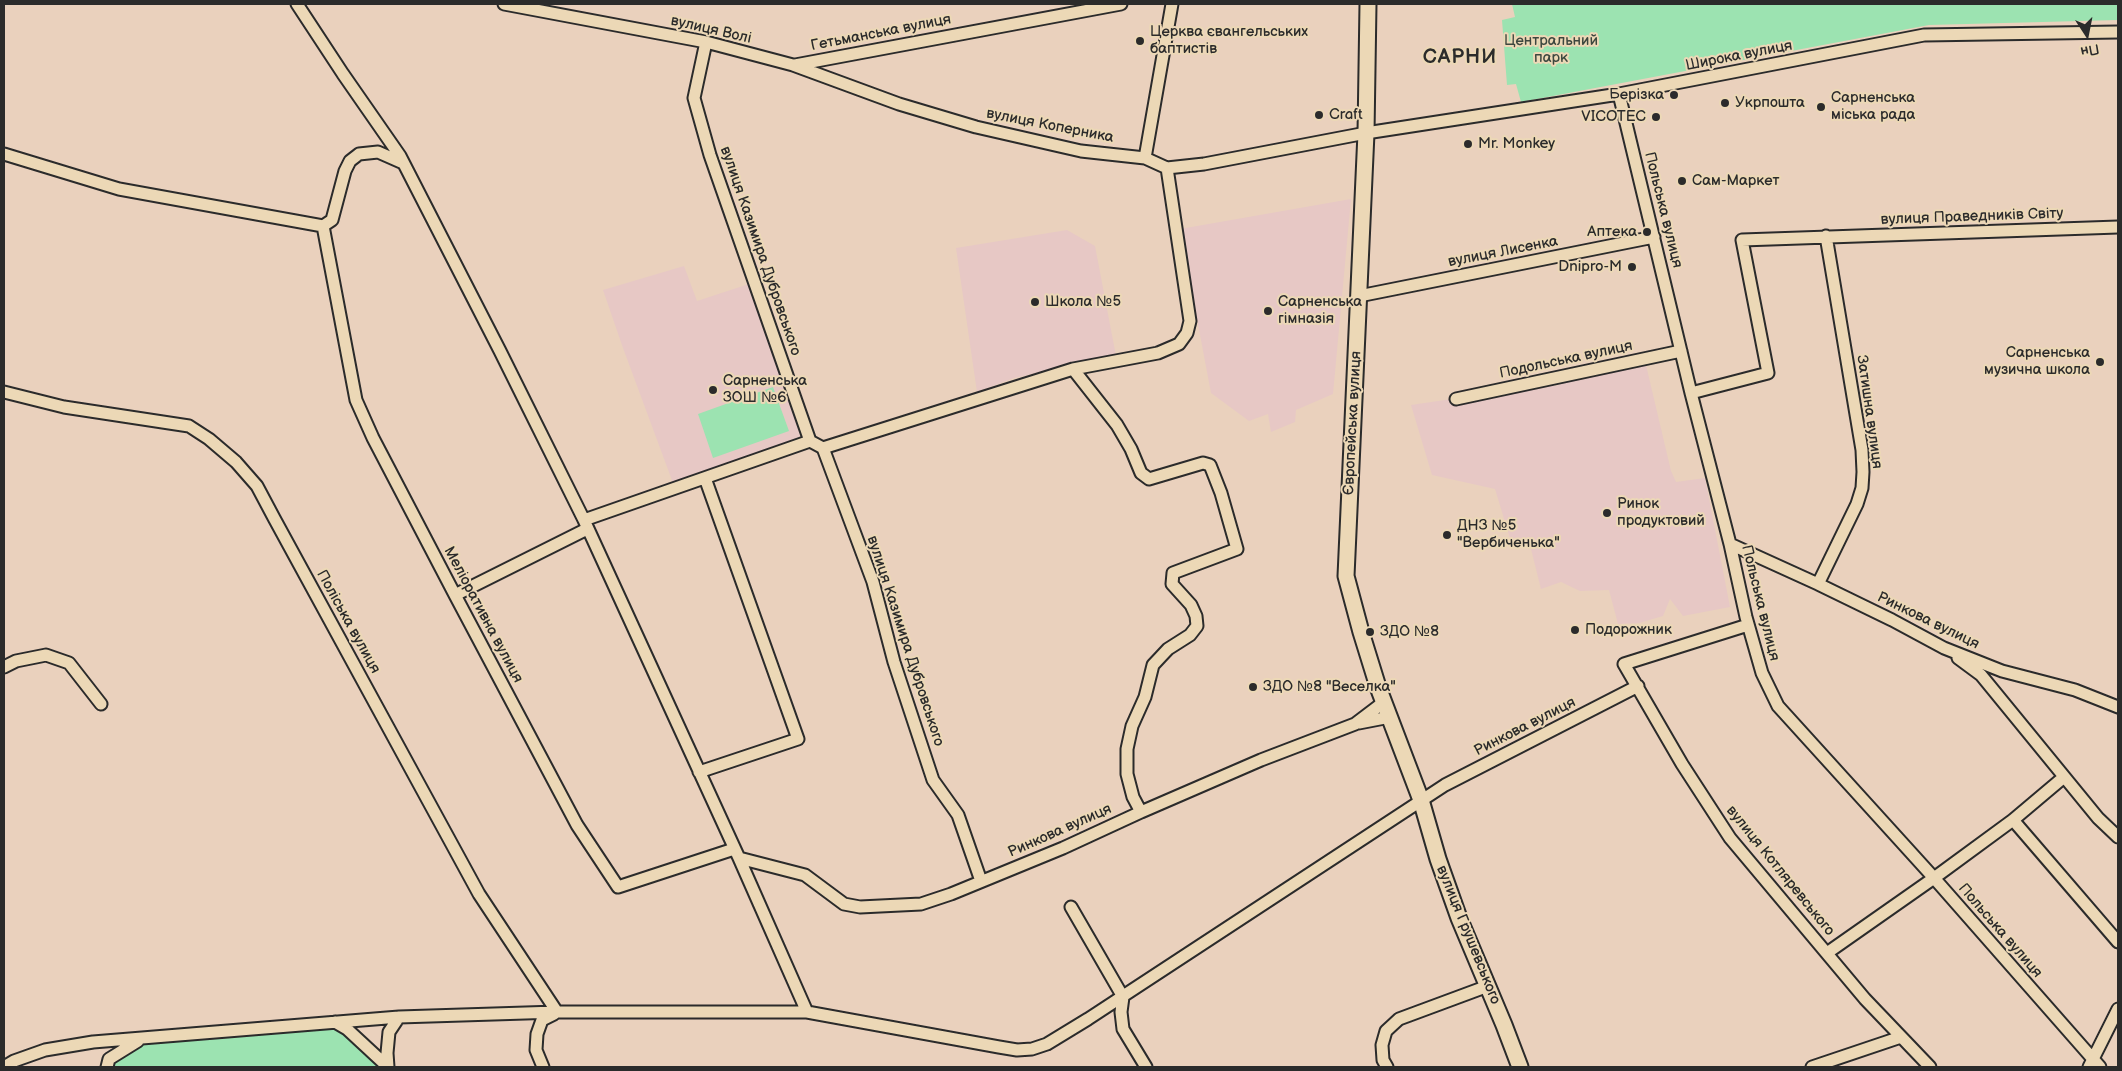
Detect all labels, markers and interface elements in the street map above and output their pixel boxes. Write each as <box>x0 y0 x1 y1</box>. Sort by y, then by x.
north arrow <box>2062 10 2112 60</box>
street label: Гетьманська вулиця <box>809 11 953 55</box>
street label: вулиця Волі <box>669 12 753 48</box>
place label: Церква євангельських баптистів <box>1150 23 1308 58</box>
park label: Центральний парк <box>1504 32 1598 67</box>
marker: Церква євангельських баптистів <box>1134 35 1146 47</box>
street label: Широка вулиця <box>1684 37 1794 75</box>
text: Пн <box>2079 40 2101 60</box>
district label: САРНИ <box>1422 46 1498 70</box>
place label: Берізка <box>1609 86 1664 104</box>
marker: Берізка <box>1668 89 1680 101</box>
place label: Сарненська міська рада <box>1831 89 1915 124</box>
place label: Укрпошта <box>1735 94 1805 112</box>
marker: Укрпошта <box>1719 97 1731 109</box>
marker: Сарненська міська рада <box>1815 101 1827 113</box>
street label: вулиця Коперника <box>985 105 1115 147</box>
place label: Craft <box>1329 106 1363 124</box>
place label: VICOTEC <box>1581 108 1646 126</box>
marker: Craft <box>1313 109 1325 121</box>
marker: VICOTEC <box>1650 111 1662 123</box>
place label: Mr. Monkey <box>1478 135 1555 153</box>
marker: Mr. Monkey <box>1462 138 1474 150</box>
street label: вулиця Казимира Дубровського <box>716 144 804 358</box>
street label: Польська вулиця <box>1640 150 1686 270</box>
place label: Сам-Маркет <box>1692 172 1780 190</box>
marker: Сам-Маркет <box>1676 175 1688 187</box>
street label: вулиця Праведників Світу <box>1880 205 2064 229</box>
place label: Аптека <box>1587 223 1637 241</box>
marker: Аптека <box>1641 226 1653 238</box>
street label: вулиця Лисенка <box>1447 233 1559 271</box>
place label: Dnipro-M <box>1558 258 1622 276</box>
marker: Dnipro-M <box>1626 261 1638 273</box>
place label: Школа №5 <box>1045 293 1121 311</box>
place label: Сарненська гімназія <box>1278 293 1362 328</box>
marker: Школа №5 <box>1029 296 1041 308</box>
marker: Сарненська гімназія <box>1262 305 1274 317</box>
street label: Подольська вулиця <box>1498 337 1634 383</box>
place label: Сарненська музична школа <box>1984 344 2090 379</box>
street label: Європейська вулиця <box>1340 351 1366 495</box>
street label: Затишна вулиця <box>1852 354 1886 470</box>
marker: Сарненська музична школа <box>2094 356 2106 368</box>
place label: Сарненська ЗОШ №6 <box>723 372 807 407</box>
marker: Сарненська ЗОШ №6 <box>707 384 719 396</box>
place label: Ринок продуктовий <box>1617 495 1705 530</box>
marker: Ринок продуктовий <box>1601 507 1613 519</box>
place label: ДНЗ №5 "Вербиченька" <box>1457 517 1560 552</box>
marker: ДНЗ №5 "Вербиченька" <box>1441 529 1453 541</box>
street label: вулиця Казимира Дубровського <box>862 534 948 748</box>
street label: Польська вулиця <box>1737 543 1783 663</box>
street label: Меліоративна вулиця <box>439 544 527 686</box>
street label: Поліська вулиця <box>312 567 384 677</box>
street label: Ринкова вулиця <box>1874 588 1982 654</box>
place label: Подорожник <box>1585 621 1672 639</box>
place label: ЗДО №8 <box>1380 623 1439 641</box>
marker: Подорожник <box>1569 624 1581 636</box>
marker: ЗДО №8 <box>1364 626 1376 638</box>
place label: ЗДО №8 "Веселка" <box>1263 678 1396 696</box>
marker: ЗДО №8 "Веселка" <box>1247 681 1259 693</box>
street label: Ринкова вулиця <box>1471 694 1579 760</box>
street label: Ринкова вулиця <box>1005 800 1115 862</box>
street label: вулиця Котляревського <box>1722 802 1838 940</box>
street label: вулиця Грушевського <box>1432 863 1504 1007</box>
street label: Польська вулиця <box>1954 880 2046 982</box>

